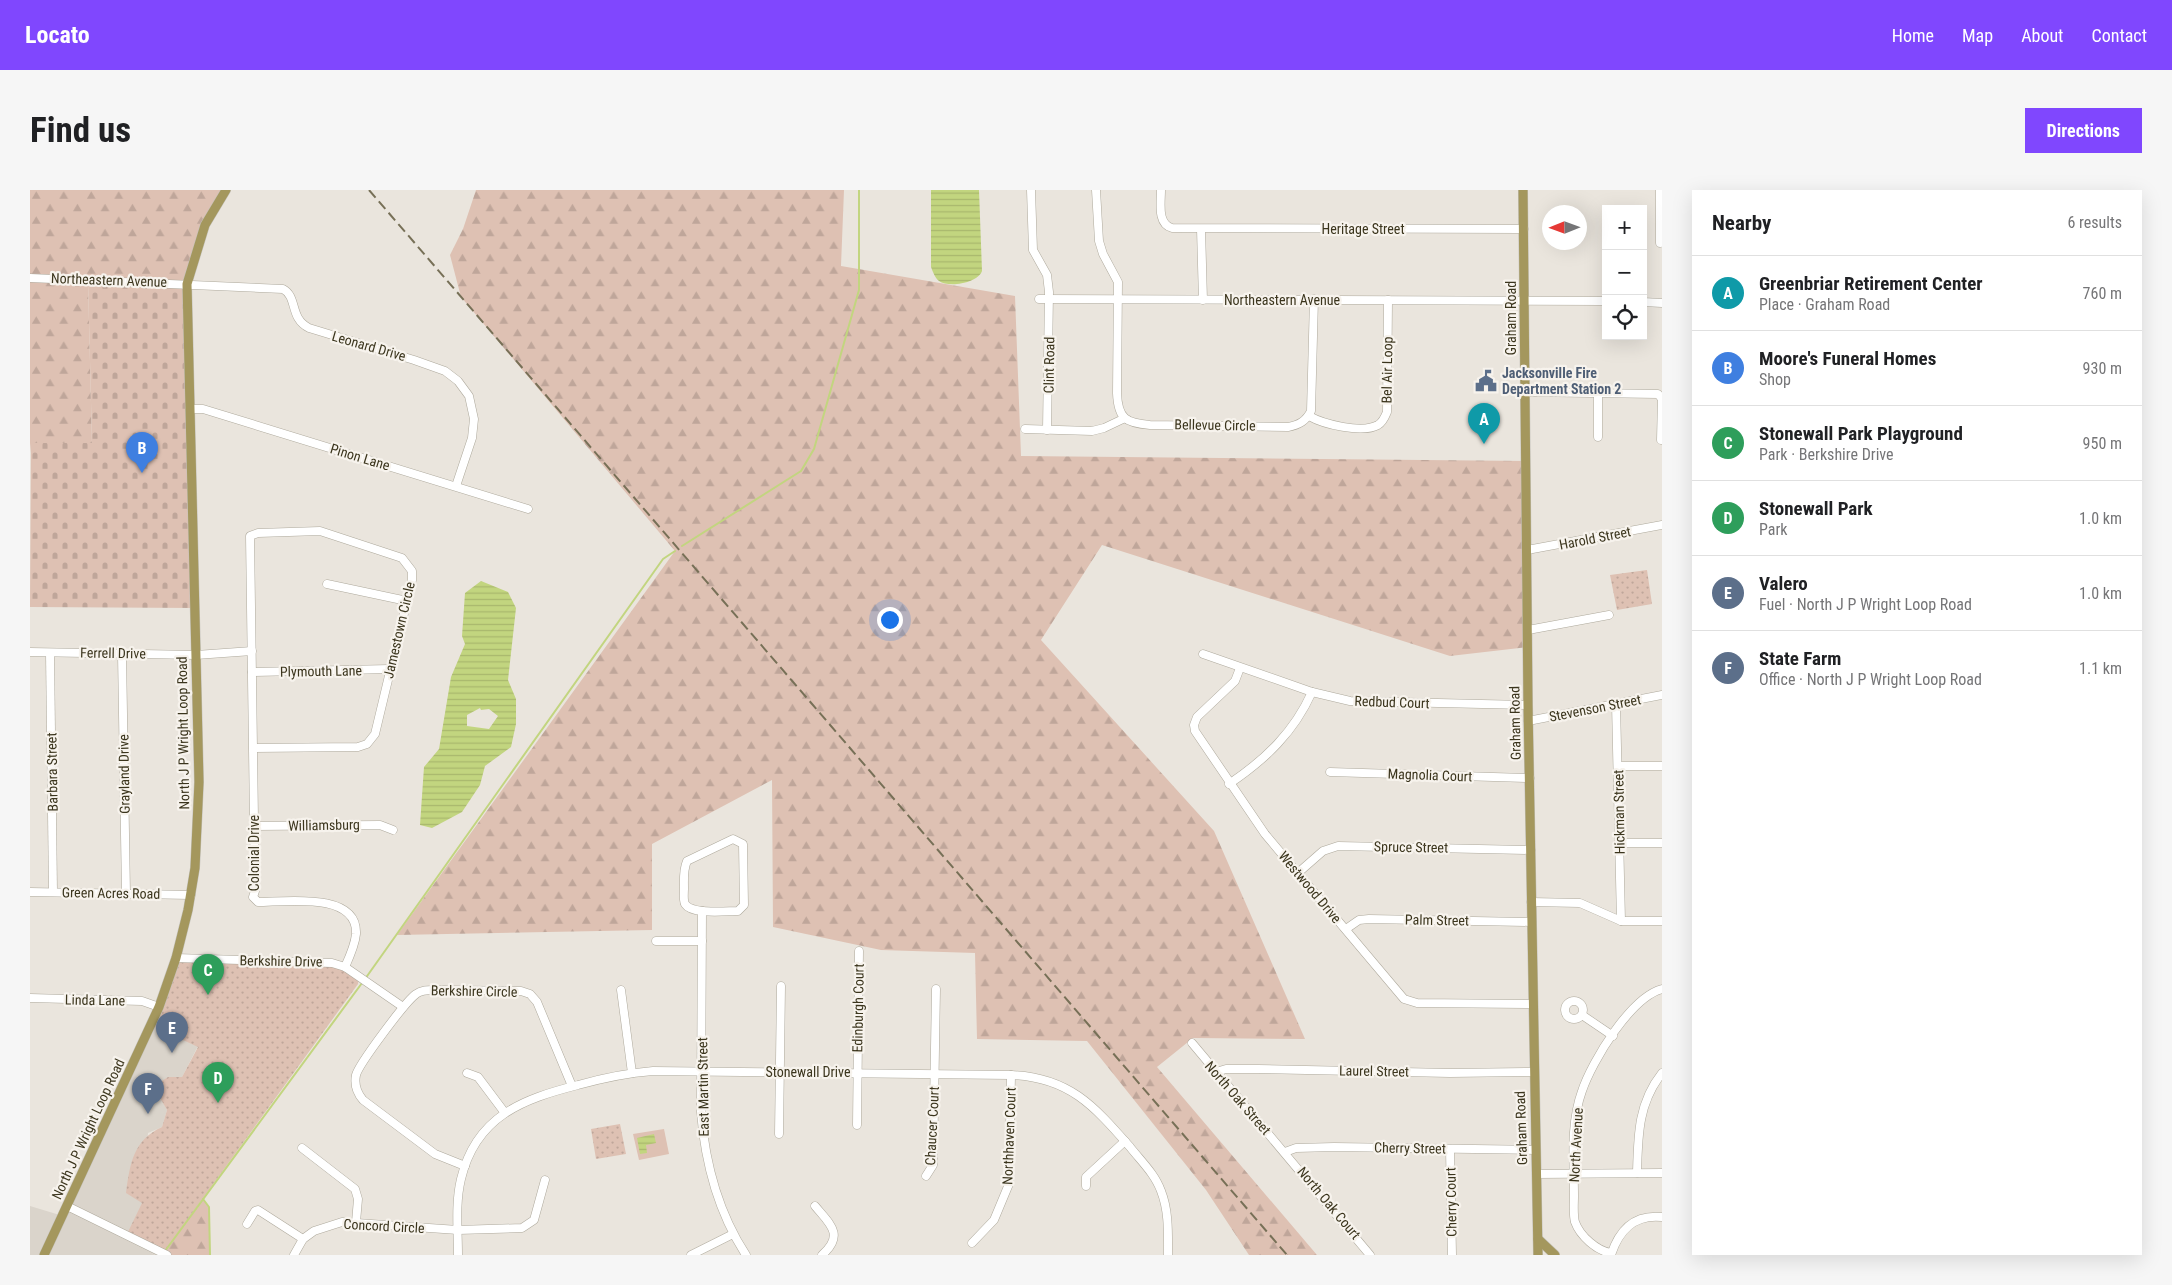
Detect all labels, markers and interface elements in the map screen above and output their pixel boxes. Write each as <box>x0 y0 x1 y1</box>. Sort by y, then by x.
text: Locato <box>25 21 90 49</box>
text: Home <box>1892 25 1934 46</box>
text: Map <box>1962 25 1993 46</box>
text: About <box>2021 25 2063 46</box>
text: Contact <box>2091 25 2147 46</box>
button: Directions <box>2025 108 2142 153</box>
text: Find us <box>30 110 131 151</box>
north arrow <box>1542 205 1587 250</box>
map controls <box>1602 205 1647 340</box>
button: + <box>1602 205 1647 250</box>
text: Nearby <box>1712 211 1771 235</box>
text: 6 results <box>2067 213 2122 232</box>
street label: Heritage Street <box>1321 221 1405 237</box>
button: − <box>1602 250 1647 295</box>
street label: Northeastern Avenue <box>51 270 168 290</box>
text: Greenbriar Retirement Center <box>1759 272 1983 295</box>
street label: Graham Road <box>1503 281 1519 355</box>
text: A <box>1723 284 1733 303</box>
text: 760 m <box>2083 284 2122 303</box>
street label: Northeastern Avenue <box>1224 292 1341 308</box>
button: locate <box>1602 295 1647 340</box>
text: Place · Graham Road <box>1759 295 1890 314</box>
street label: Leonard Drive <box>330 328 408 364</box>
street label: Bel Air Loop <box>1378 336 1396 404</box>
street label: Clint Road <box>1041 337 1057 393</box>
text: Moore's Funeral Homes <box>1759 347 1936 370</box>
text: B <box>1724 359 1732 378</box>
text: 930 m <box>2083 359 2122 378</box>
place label: Jacksonville Fire Department Station 2 <box>1502 365 1621 397</box>
public building icon: Jacksonville Fire Department Station 2 <box>1473 368 1499 394</box>
text: Shop <box>1759 370 1791 389</box>
pin: A <box>1468 403 1500 444</box>
street label: Bellevue Circle <box>1174 416 1256 434</box>
text: Stonewall Park Playground <box>1759 422 1963 445</box>
pin: B <box>126 432 158 473</box>
text: C <box>1723 434 1733 453</box>
text: 950 m <box>2083 434 2122 453</box>
street label: Pinon Lane <box>328 440 392 474</box>
text: Park · Berkshire Drive <box>1759 445 1894 464</box>
text: Stonewall Park <box>1759 497 1873 520</box>
text: D <box>1723 509 1733 528</box>
text: 1.0 km <box>2079 509 2122 528</box>
text: Park <box>1759 520 1788 539</box>
street label: Harold Street <box>1558 523 1632 553</box>
text: Valero <box>1759 572 1808 595</box>
street label: Jamestown Circle <box>380 580 418 680</box>
text: E <box>1724 584 1732 603</box>
text: 1.0 km <box>2079 584 2122 603</box>
text: Fuel · North J P Wright Loop Road <box>1759 595 1972 614</box>
your location <box>877 607 903 633</box>
street label: Ferrell Drive <box>80 644 146 662</box>
text: State Farm <box>1759 647 1841 670</box>
street label: North J P Wright Loop Road <box>174 656 192 810</box>
text: F <box>1724 659 1732 678</box>
text: 1.1 km <box>2079 659 2122 678</box>
street label: Plymouth Lane <box>280 662 363 680</box>
text: Office · North J P Wright Loop Road <box>1759 670 1982 689</box>
street label: Graham Road <box>1506 686 1524 760</box>
street label: Stevenson Street <box>1548 691 1642 725</box>
street label: Redbud Court <box>1354 693 1430 711</box>
street label: Barbara Street <box>43 732 61 812</box>
street label: Grayland Drive <box>115 734 133 814</box>
street label: Magnolia Court <box>1387 766 1473 784</box>
street label: Hickman Street <box>1610 770 1628 854</box>
street label: Colonial Drive <box>246 814 262 891</box>
street label: Williamsburg <box>288 816 360 834</box>
street label: Spruce Street <box>1374 838 1448 856</box>
street label: Westwood Drive <box>1275 848 1345 926</box>
street label: Green Acres Road <box>62 884 160 902</box>
street label: Palm Street <box>1405 911 1469 929</box>
street label: Berkshire Drive <box>239 952 323 970</box>
pin: C <box>192 954 224 995</box>
street label: Edinburgh Court <box>849 963 867 1053</box>
street label: Berkshire Circle <box>431 982 518 1000</box>
street label: Linda Lane <box>65 991 126 1009</box>
pin: E <box>156 1012 188 1053</box>
street label: East Martin Street <box>694 1037 712 1137</box>
street label: North J P Wright Loop Road <box>48 1056 128 1202</box>
street label: North Oak Street <box>1202 1058 1274 1138</box>
pin: D <box>202 1062 234 1103</box>
street label: Laurel Street <box>1339 1062 1409 1080</box>
street label: Stonewall Drive <box>765 1064 851 1080</box>
pin: F <box>132 1073 164 1114</box>
street label: Chaucer Court <box>922 1086 942 1166</box>
street label: Northhaven Court <box>999 1087 1019 1185</box>
street label: Graham Road <box>1512 1091 1530 1165</box>
street label: North Avenue <box>1566 1107 1586 1183</box>
street label: Cherry Street <box>1374 1139 1446 1157</box>
street label: North Oak Court <box>1294 1164 1364 1242</box>
street label: Cherry Court <box>1442 1167 1460 1237</box>
street label: Concord Circle <box>343 1216 425 1236</box>

